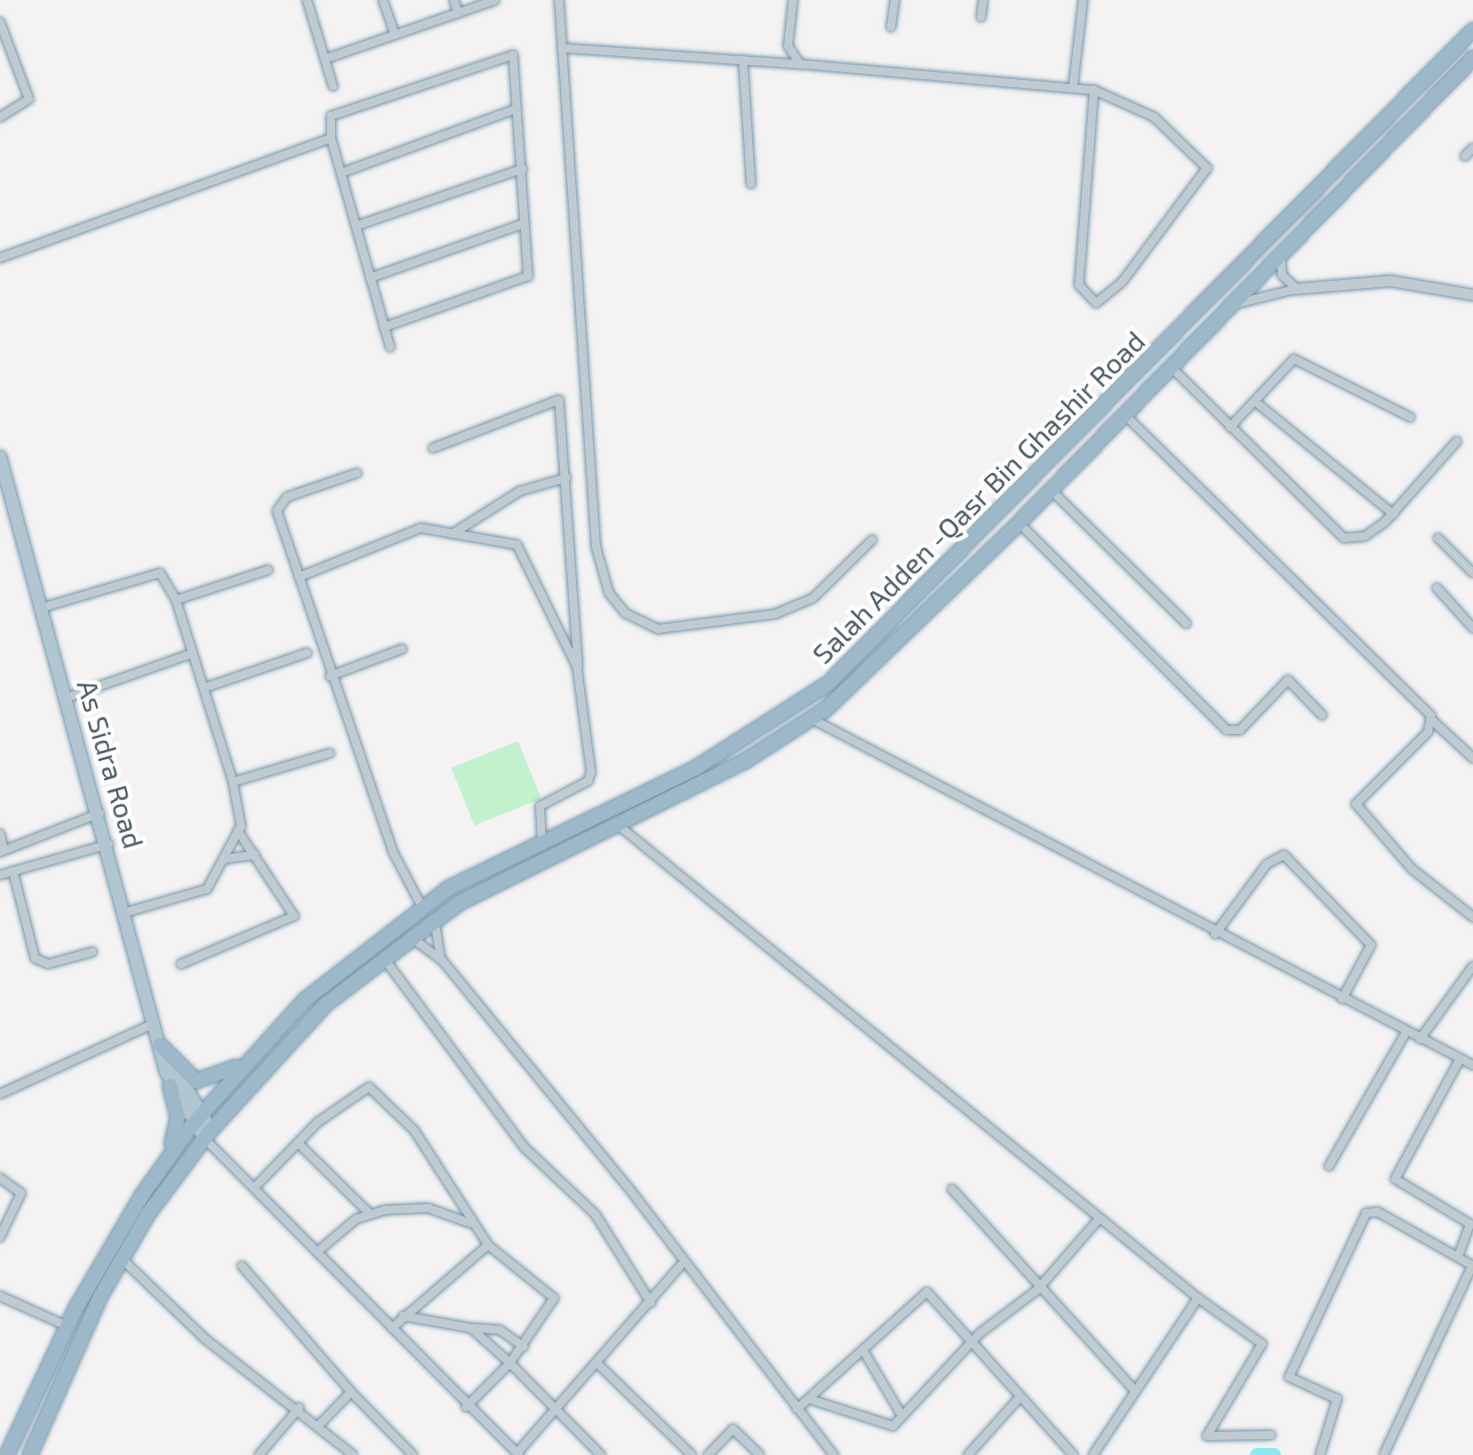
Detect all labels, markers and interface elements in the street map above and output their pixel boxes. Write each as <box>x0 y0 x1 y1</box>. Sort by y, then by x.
street label: Salah Adden -Qasr Bin Ghashir Road <box>804 323 1152 671</box>
street label: As Sidra Road <box>71 676 151 852</box>

